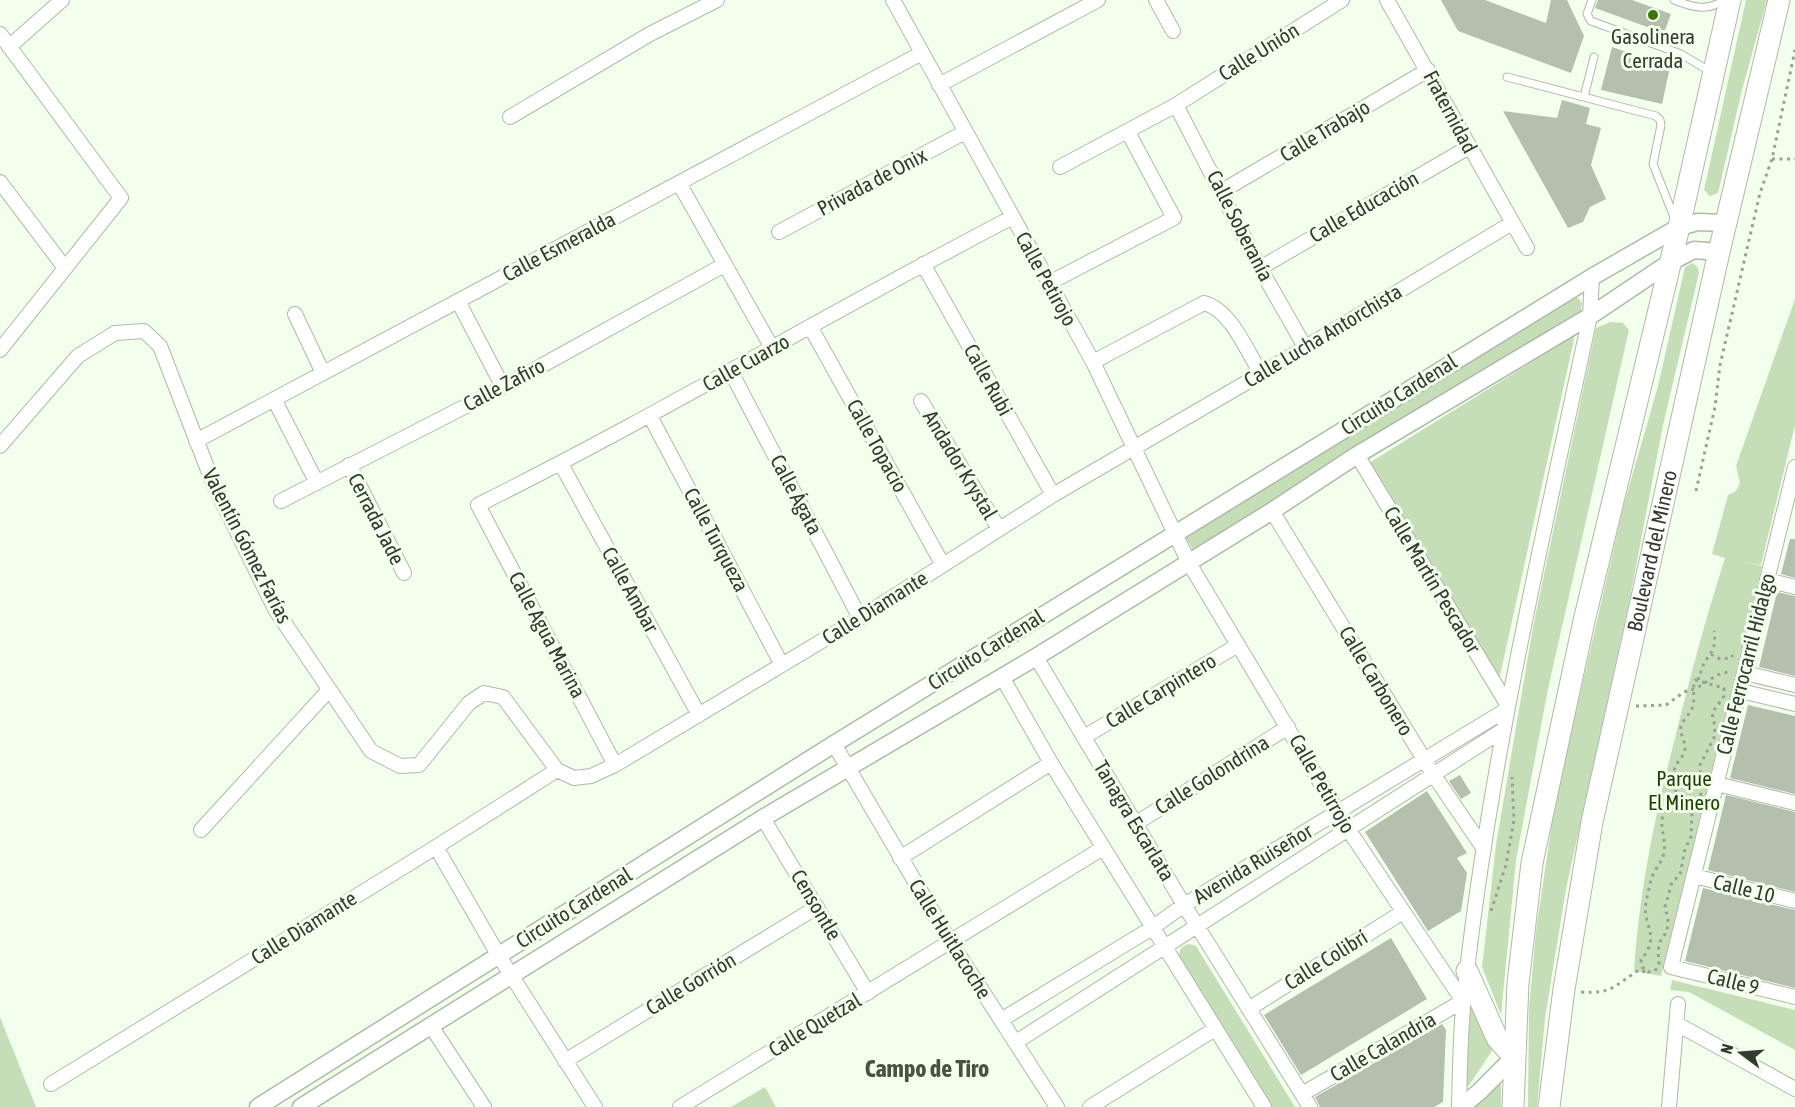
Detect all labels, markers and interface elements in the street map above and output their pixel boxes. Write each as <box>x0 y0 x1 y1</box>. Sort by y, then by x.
marker: Gasolinera Cerrada <box>1646 8 1660 22</box>
street label: Calle Unión <box>1214 17 1303 85</box>
place label: Gasolinera Cerrada <box>1611 24 1695 72</box>
street label: Fraternidad <box>1419 66 1483 157</box>
street label: Calle Trabajo <box>1275 94 1374 166</box>
street label: Privada de Onix <box>813 142 931 220</box>
street label: Calle Educación <box>1305 165 1422 247</box>
street label: Calle Soberanía <box>1203 166 1279 285</box>
street label: Calle Esmeralda <box>498 206 619 286</box>
street label: Calle Petirojo <box>1011 227 1083 330</box>
street label: Calle Lucha Antorchista <box>1239 279 1406 392</box>
street label: Calle Cuarzo <box>698 329 793 396</box>
street label: Calle Rubi <box>959 340 1018 419</box>
street label: Circuito Cardenal <box>1336 349 1461 439</box>
street label: Calle Zafiro <box>459 353 548 415</box>
street label: Calle Topacio <box>843 395 913 496</box>
street label: Andador Krystal <box>919 406 1003 524</box>
street label: Calle Ágata <box>766 450 828 539</box>
street label: Valentín Gómez Farías <box>198 464 297 627</box>
street label: Boulevard del Minero <box>1622 468 1681 634</box>
street label: Cerrada Jade <box>344 469 410 568</box>
street label: Calle Turqueza <box>680 484 754 595</box>
street label: Calle Martín Pescador <box>1380 502 1487 658</box>
street label: Calle Ambar <box>598 543 665 637</box>
street label: Calle Diamante <box>818 565 931 649</box>
street label: Calle Agua Marina <box>505 567 591 702</box>
street label: Calle Ferrocarril Hidalgo <box>1711 571 1779 757</box>
street label: Circuito Cardenal <box>923 604 1048 694</box>
street label: Calle Carbonero <box>1335 621 1419 740</box>
street label: Calle Carpintero <box>1101 648 1220 732</box>
street label: Calle Golondrina <box>1150 730 1273 819</box>
street label: Calle Petirrojo <box>1285 730 1361 837</box>
street label: Tanagra Escarlata <box>1090 756 1180 885</box>
park label: Parque El Minero <box>1648 766 1720 814</box>
street label: Avenida Ruiseñor <box>1189 818 1317 908</box>
street label: Circuito Cardenal <box>511 862 636 952</box>
street label: Censontle <box>787 865 847 944</box>
street label: Calle 10 <box>1711 869 1777 907</box>
street label: Calle Huitlacoche <box>905 874 997 1003</box>
street label: Calle Diamante <box>247 885 360 969</box>
street label: Calle Colibrí <box>1280 924 1372 994</box>
street label: Calle Gorrión <box>641 947 740 1019</box>
street label: Calle 9 <box>1705 963 1762 999</box>
street label: Calle Quetzal <box>764 987 865 1061</box>
street label: Calle Calandria <box>1325 1006 1440 1086</box>
north arrow <box>1711 1023 1771 1083</box>
text: N <box>1717 1042 1737 1056</box>
district label: Campo de Tiro <box>865 1055 989 1082</box>

